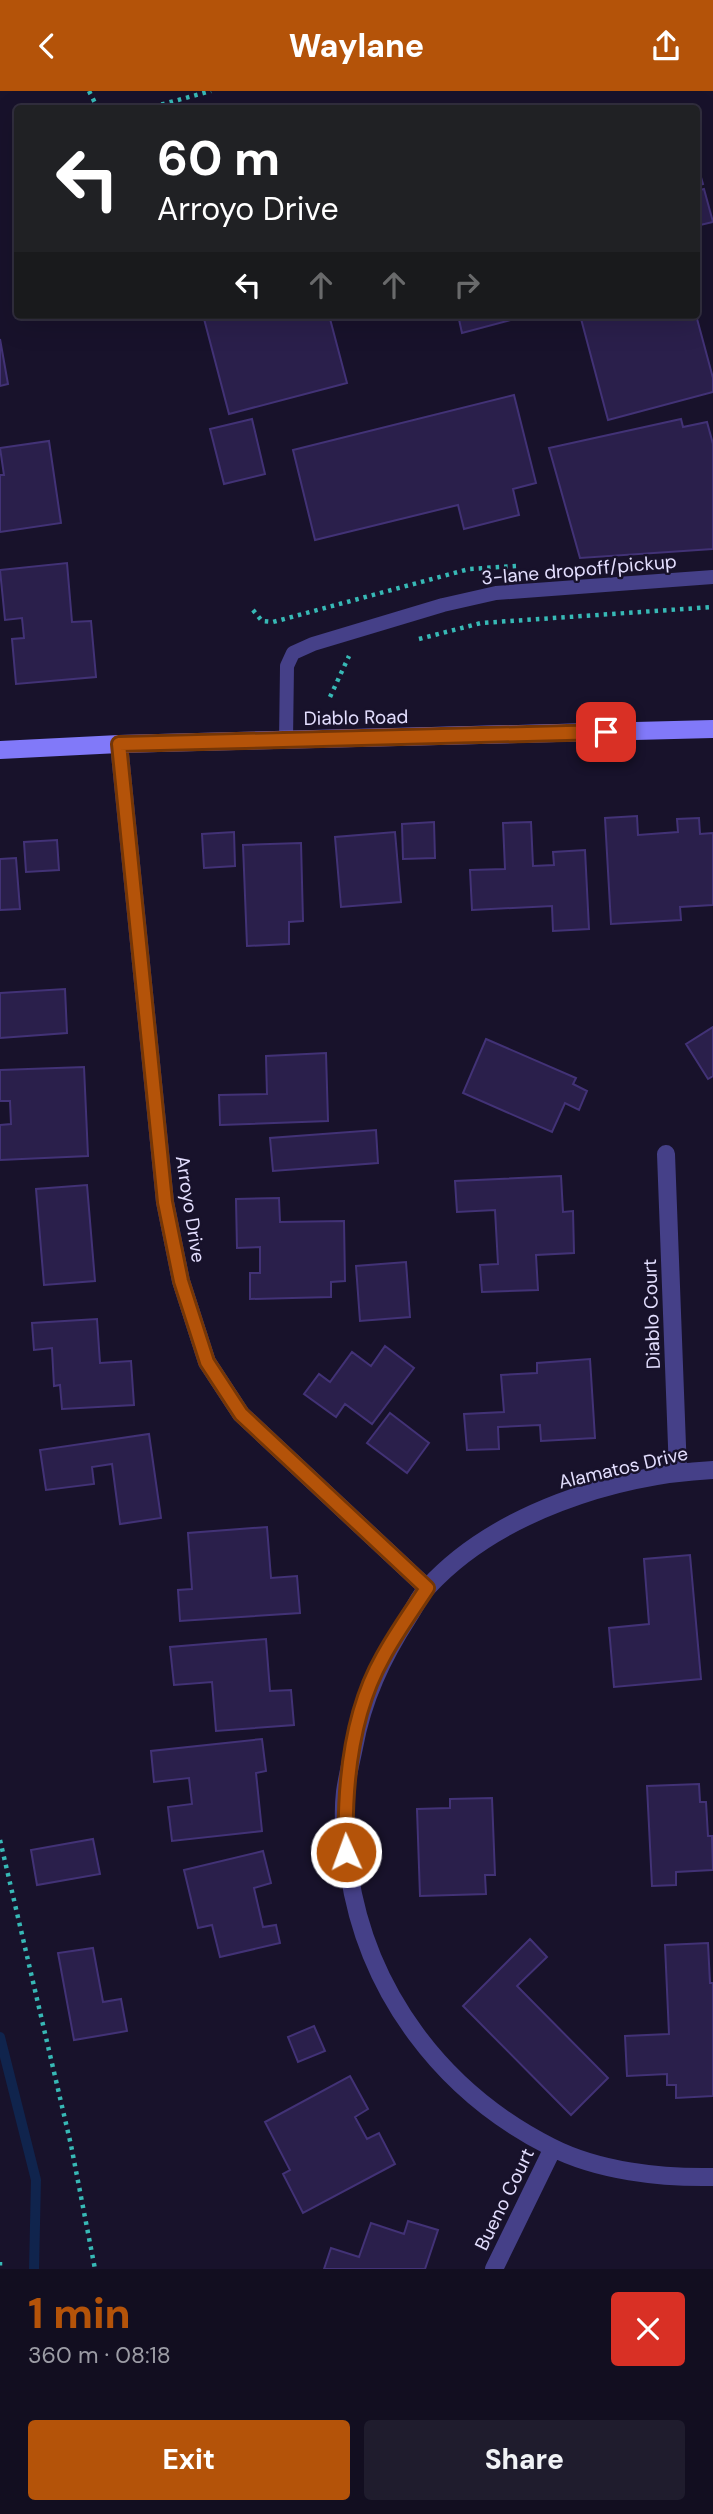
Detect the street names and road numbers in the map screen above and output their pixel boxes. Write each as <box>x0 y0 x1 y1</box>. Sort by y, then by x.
street label: 3-lane dropoff/pickup <box>480 549 678 590</box>
street label: Diablo Road <box>303 704 409 731</box>
street label: Arroyo Drive <box>170 1154 211 1264</box>
street label: Diablo Court <box>637 1258 666 1370</box>
street label: Alamatos Drive <box>556 1440 690 1495</box>
street label: Bueno Court <box>469 2144 540 2254</box>

